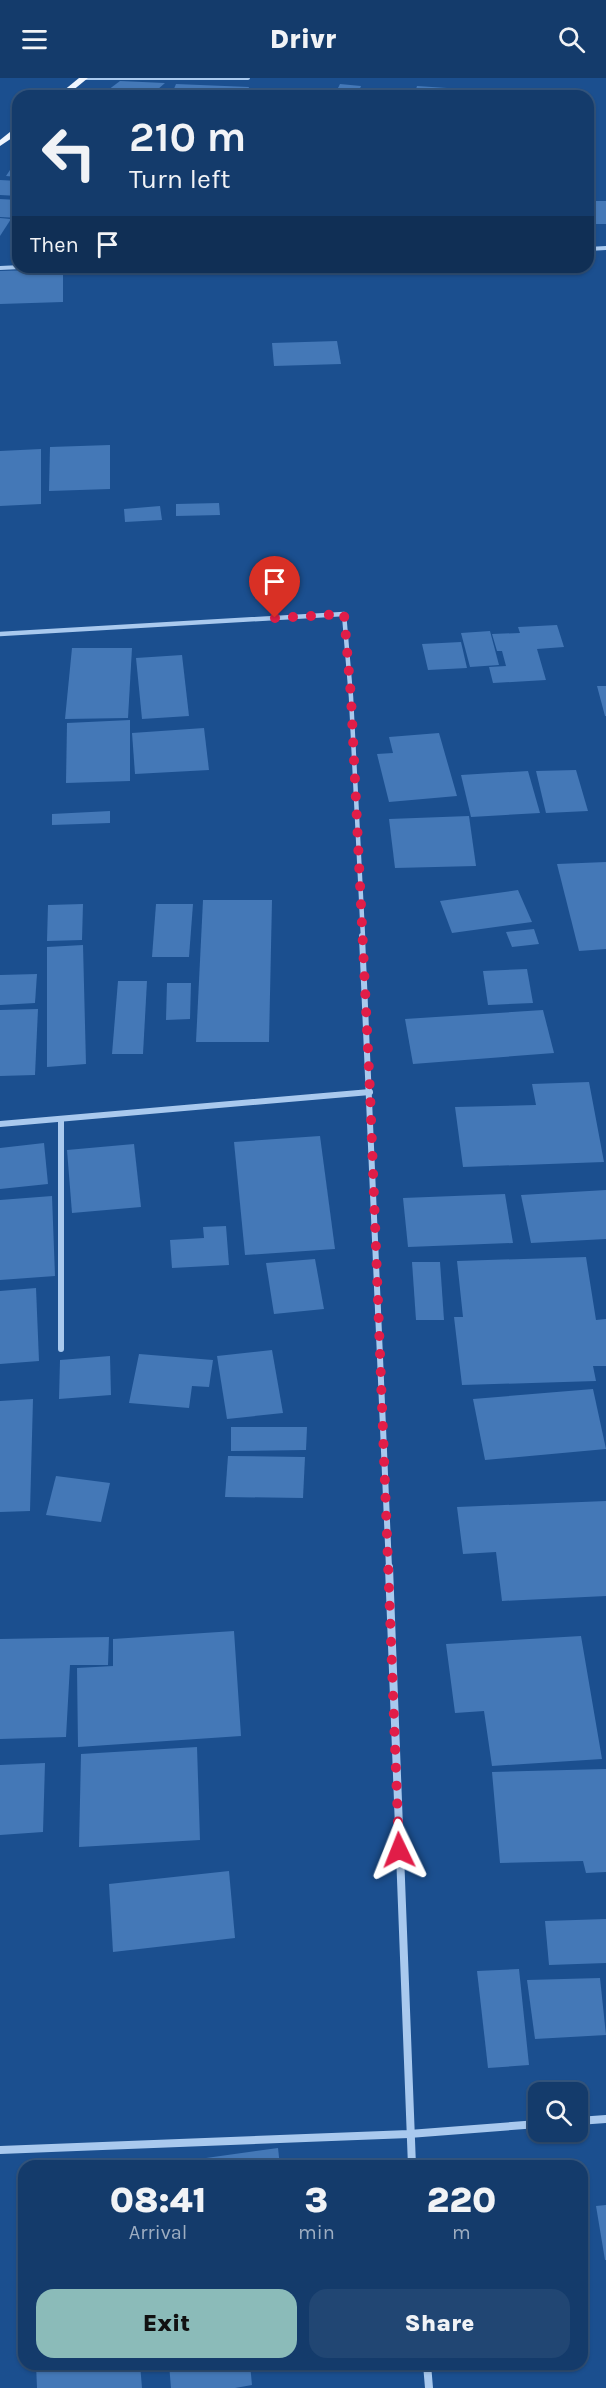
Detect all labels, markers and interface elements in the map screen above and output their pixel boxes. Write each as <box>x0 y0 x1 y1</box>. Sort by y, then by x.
icon: menu <box>18 23 51 56</box>
text: Drivr <box>270 23 336 55</box>
icon: search <box>555 23 588 56</box>
text: 210 m <box>129 112 246 162</box>
icon: left <box>30 114 108 192</box>
text: Turn left <box>129 163 230 195</box>
icon: arrive <box>91 228 124 261</box>
text: Then <box>30 232 79 258</box>
pin <box>249 556 300 618</box>
icon: arrive <box>258 565 291 598</box>
position arrow <box>367 1818 431 1882</box>
map controls <box>528 2082 588 2142</box>
button: search <box>528 2082 588 2142</box>
text: 08:41 <box>110 2179 206 2221</box>
text: 3 <box>305 2179 328 2221</box>
text: 220 <box>427 2179 496 2221</box>
text: Arrival <box>129 2221 187 2244</box>
text: min <box>298 2221 335 2244</box>
text: m <box>452 2221 471 2244</box>
button: Exit <box>36 2289 297 2358</box>
button: Share <box>309 2289 570 2358</box>

